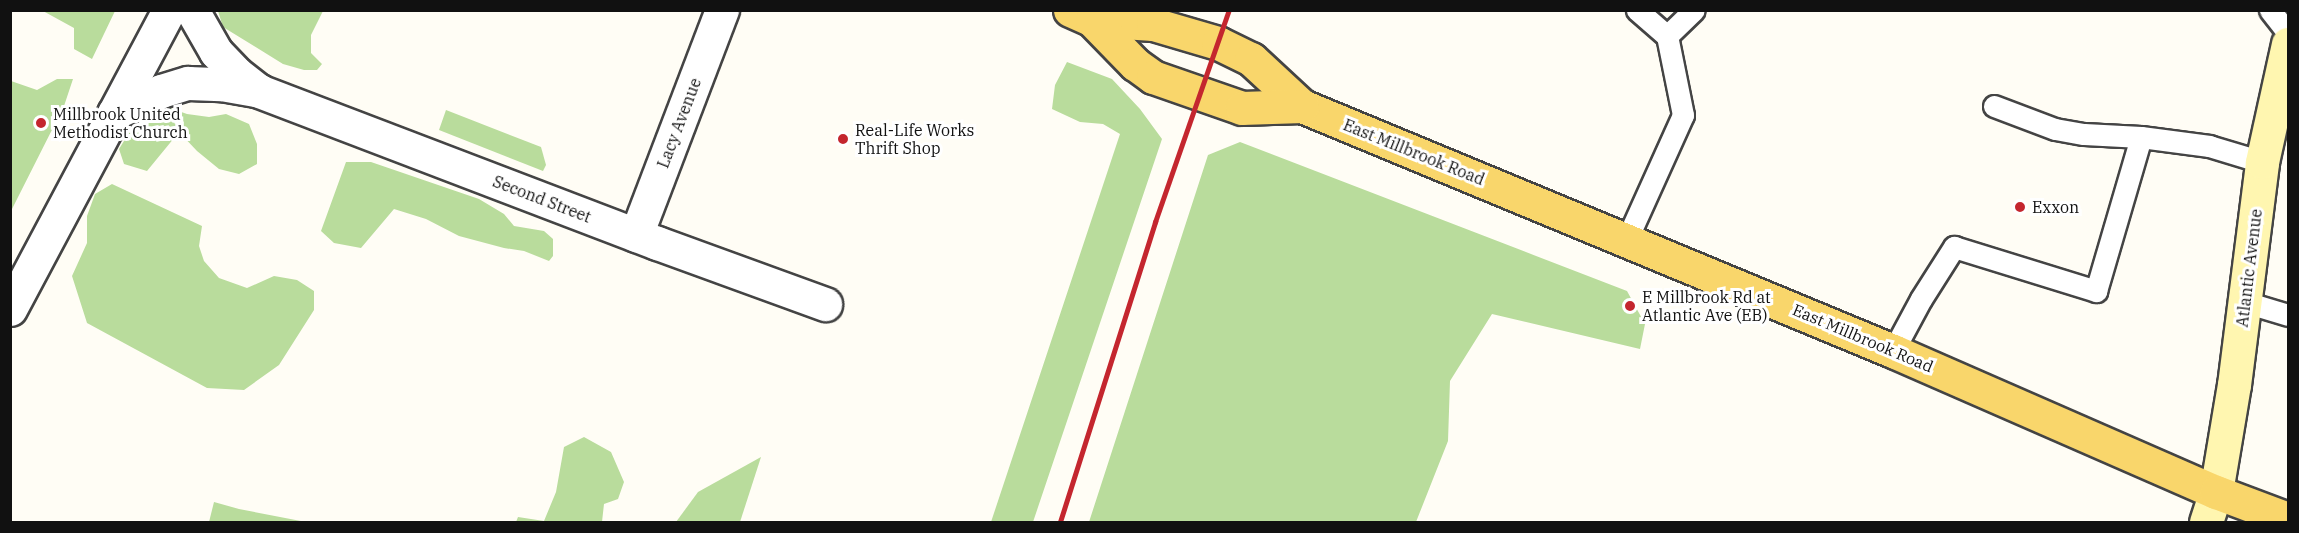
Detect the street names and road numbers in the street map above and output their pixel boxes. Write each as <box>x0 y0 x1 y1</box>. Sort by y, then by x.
street label: Lacy Avenue <box>653 75 705 171</box>
street label: East Millbrook Road <box>1341 115 1487 189</box>
street label: Second Street <box>490 171 594 227</box>
street label: Atlantic Avenue <box>2232 208 2266 328</box>
street label: East Millbrook Road <box>1790 300 1936 376</box>

